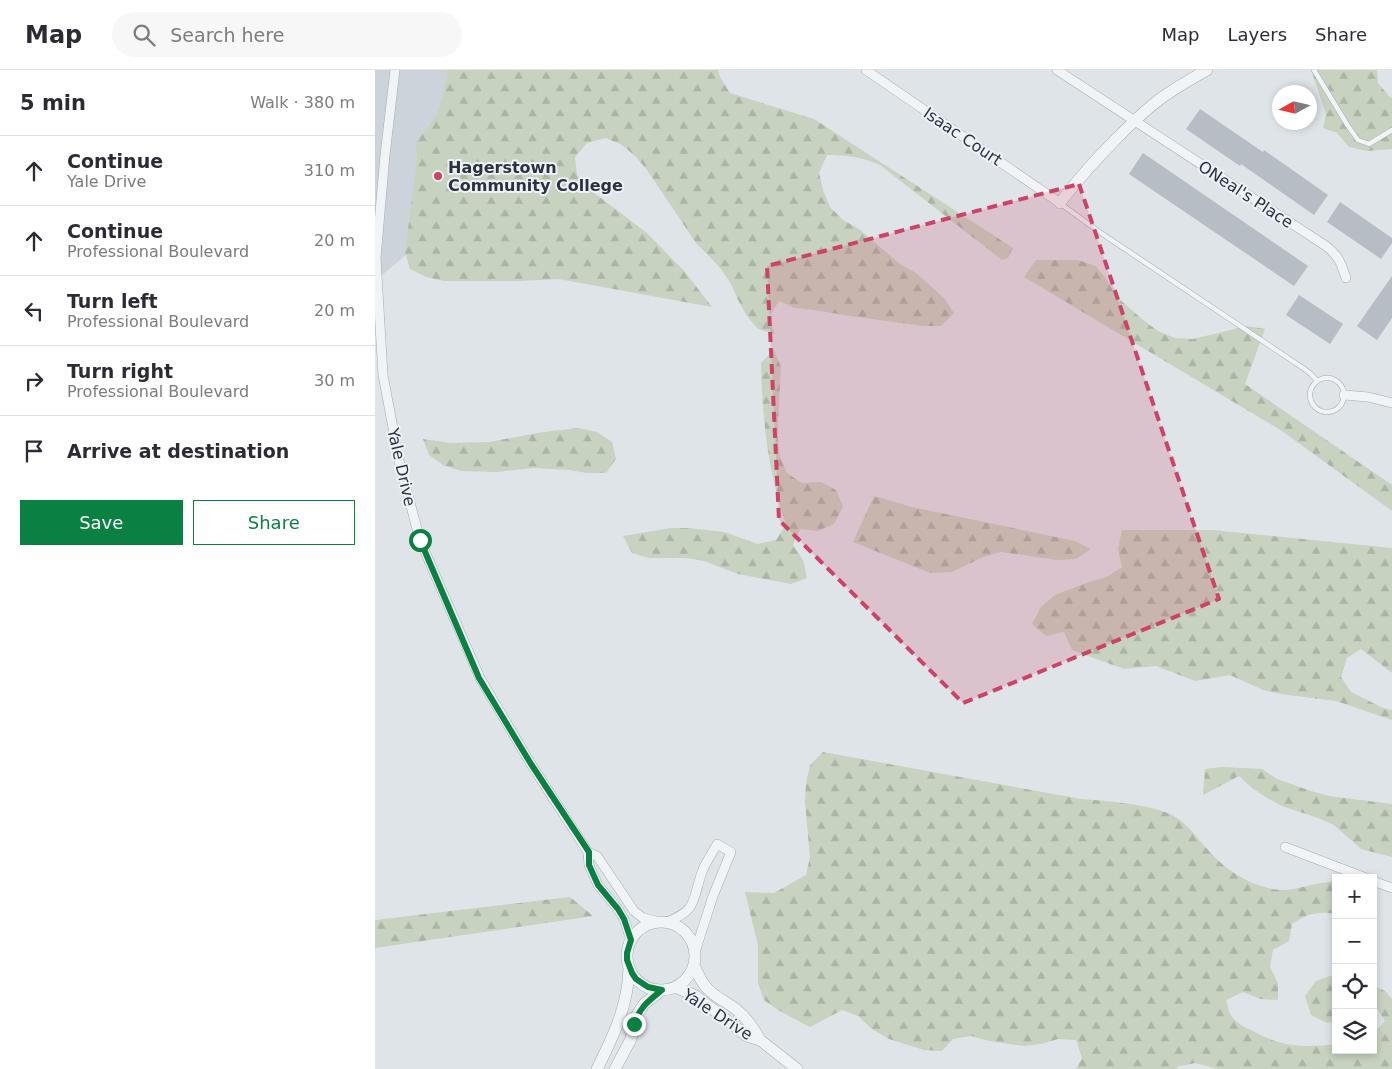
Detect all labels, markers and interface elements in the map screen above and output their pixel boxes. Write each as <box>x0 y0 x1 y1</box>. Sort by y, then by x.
search box <box>112 12 462 57</box>
text: Map <box>25 21 82 49</box>
icon: search <box>130 21 158 49</box>
text: Search here <box>170 24 284 46</box>
text: Map <box>1161 24 1199 45</box>
text: Layers <box>1227 24 1287 45</box>
text: Share <box>1315 24 1367 45</box>
north arrow <box>1272 85 1317 130</box>
text: 5 min <box>20 91 86 115</box>
text: Walk · 380 m <box>250 93 355 112</box>
street label: Isaac Court <box>920 103 1006 170</box>
text: Continue <box>67 150 163 172</box>
icon: ahead <box>20 157 48 185</box>
street label: ONeal's Place <box>1195 157 1297 232</box>
place label: Hagerstown Community College <box>448 158 623 195</box>
text: 310 m <box>304 161 355 180</box>
marker: Hagerstown Community College <box>432 170 444 182</box>
text: Yale Drive <box>67 172 146 191</box>
text: Continue <box>67 220 163 242</box>
icon: ahead <box>20 227 48 255</box>
text: 20 m <box>314 231 355 250</box>
text: Professional Boulevard <box>67 242 249 261</box>
text: Turn left <box>67 290 158 312</box>
icon: left <box>20 297 48 325</box>
text: 20 m <box>314 301 355 320</box>
text: Professional Boulevard <box>67 312 249 331</box>
text: Turn right <box>67 360 173 382</box>
icon: right <box>20 367 48 395</box>
text: 30 m <box>314 371 355 390</box>
text: Professional Boulevard <box>67 382 249 401</box>
street label: Yale Drive <box>383 425 420 508</box>
icon: arrive <box>20 437 48 465</box>
text: Arrive at destination <box>67 440 289 462</box>
button: Save <box>20 500 183 545</box>
button: Share <box>193 500 355 545</box>
route start <box>409 529 432 552</box>
map controls <box>1332 874 1377 1054</box>
button: + <box>1332 874 1377 919</box>
button: − <box>1332 919 1377 964</box>
button: locate <box>1332 964 1377 1009</box>
street label: Yale Drive <box>678 984 756 1044</box>
button: layers <box>1332 1009 1377 1054</box>
route end <box>623 1013 646 1036</box>

